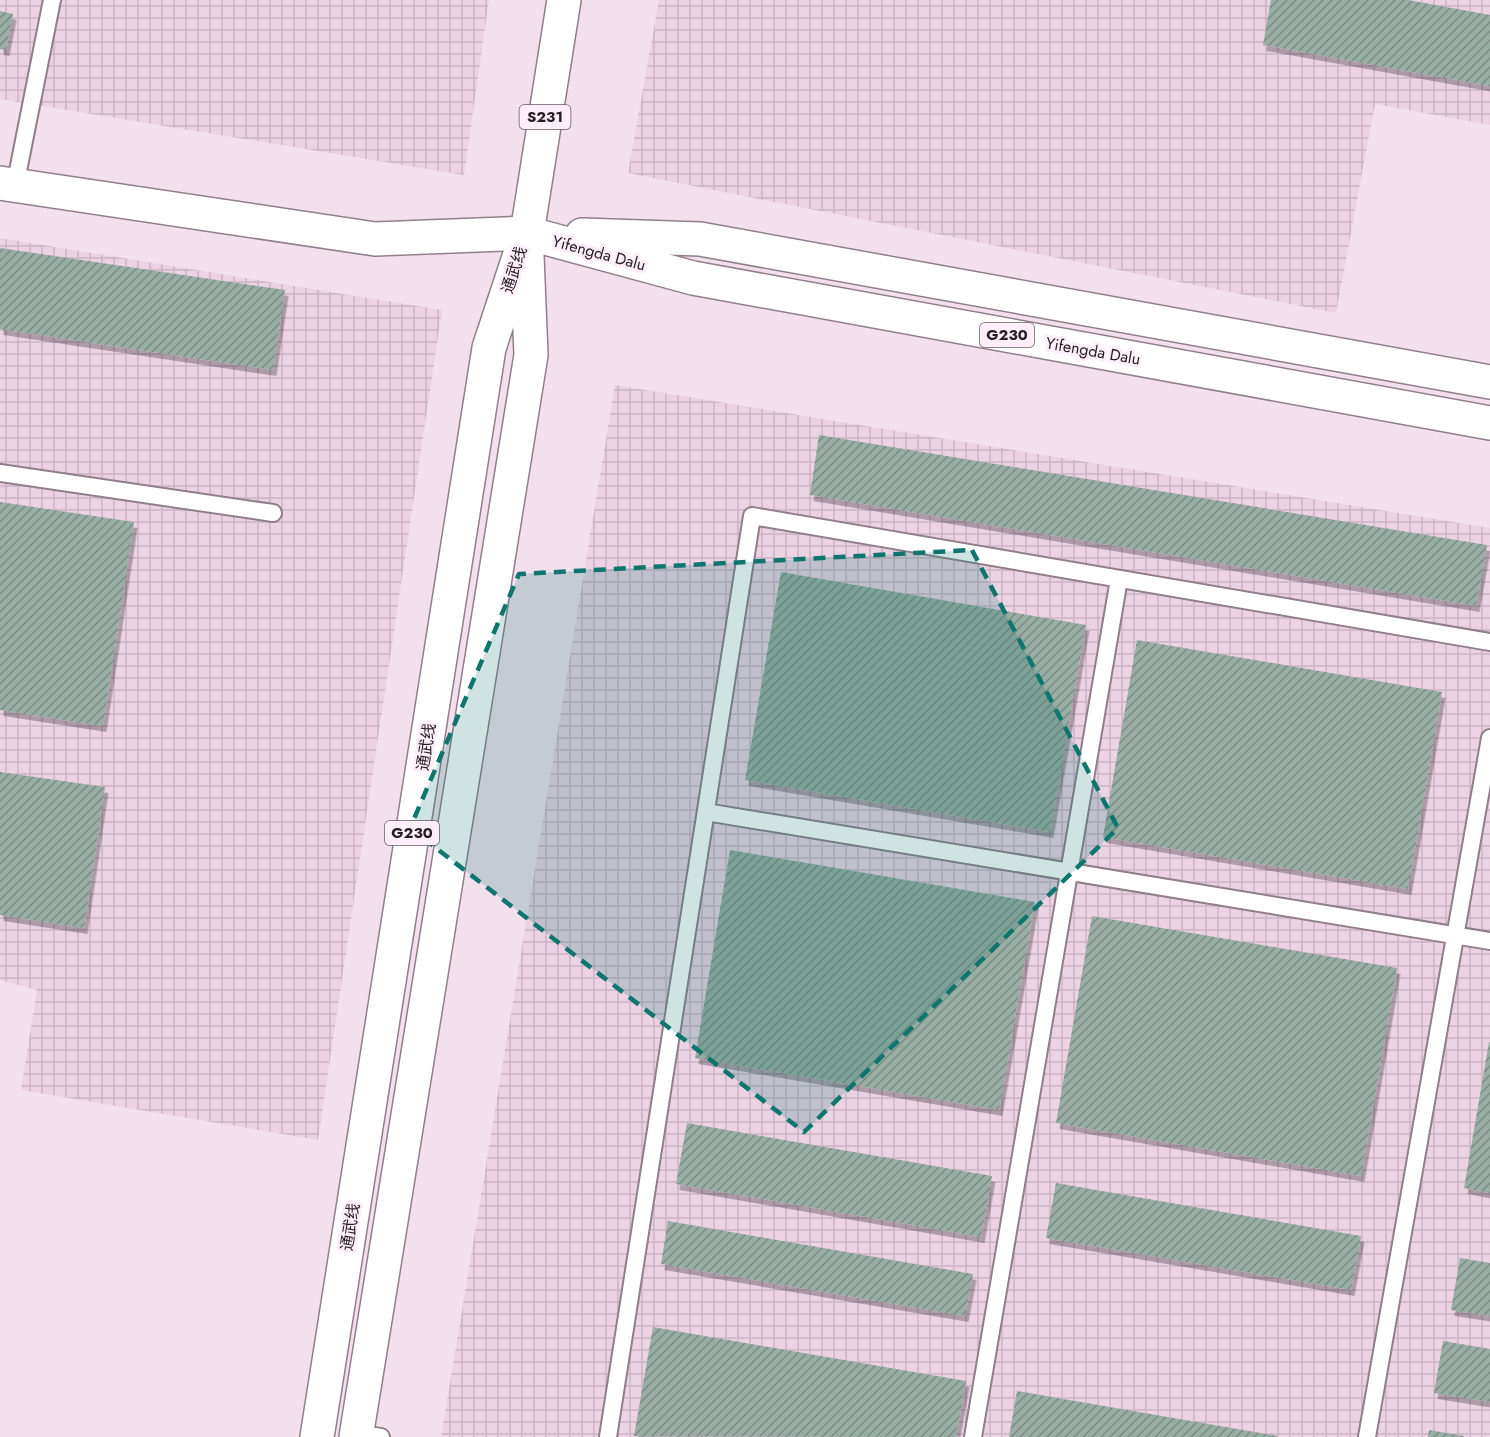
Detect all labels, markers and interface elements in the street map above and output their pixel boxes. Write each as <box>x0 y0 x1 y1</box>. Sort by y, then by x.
road number: S231 <box>520 105 570 129</box>
street label: Yifengda Dalu <box>550 230 648 276</box>
street label: 通武线 <box>496 244 532 296</box>
road number: G230 <box>980 323 1034 347</box>
street label: Yifengda Dalu <box>1044 331 1142 371</box>
street label: 通武线 <box>411 721 441 773</box>
road number: G230 <box>385 821 439 845</box>
street label: 通武线 <box>335 1201 365 1253</box>

